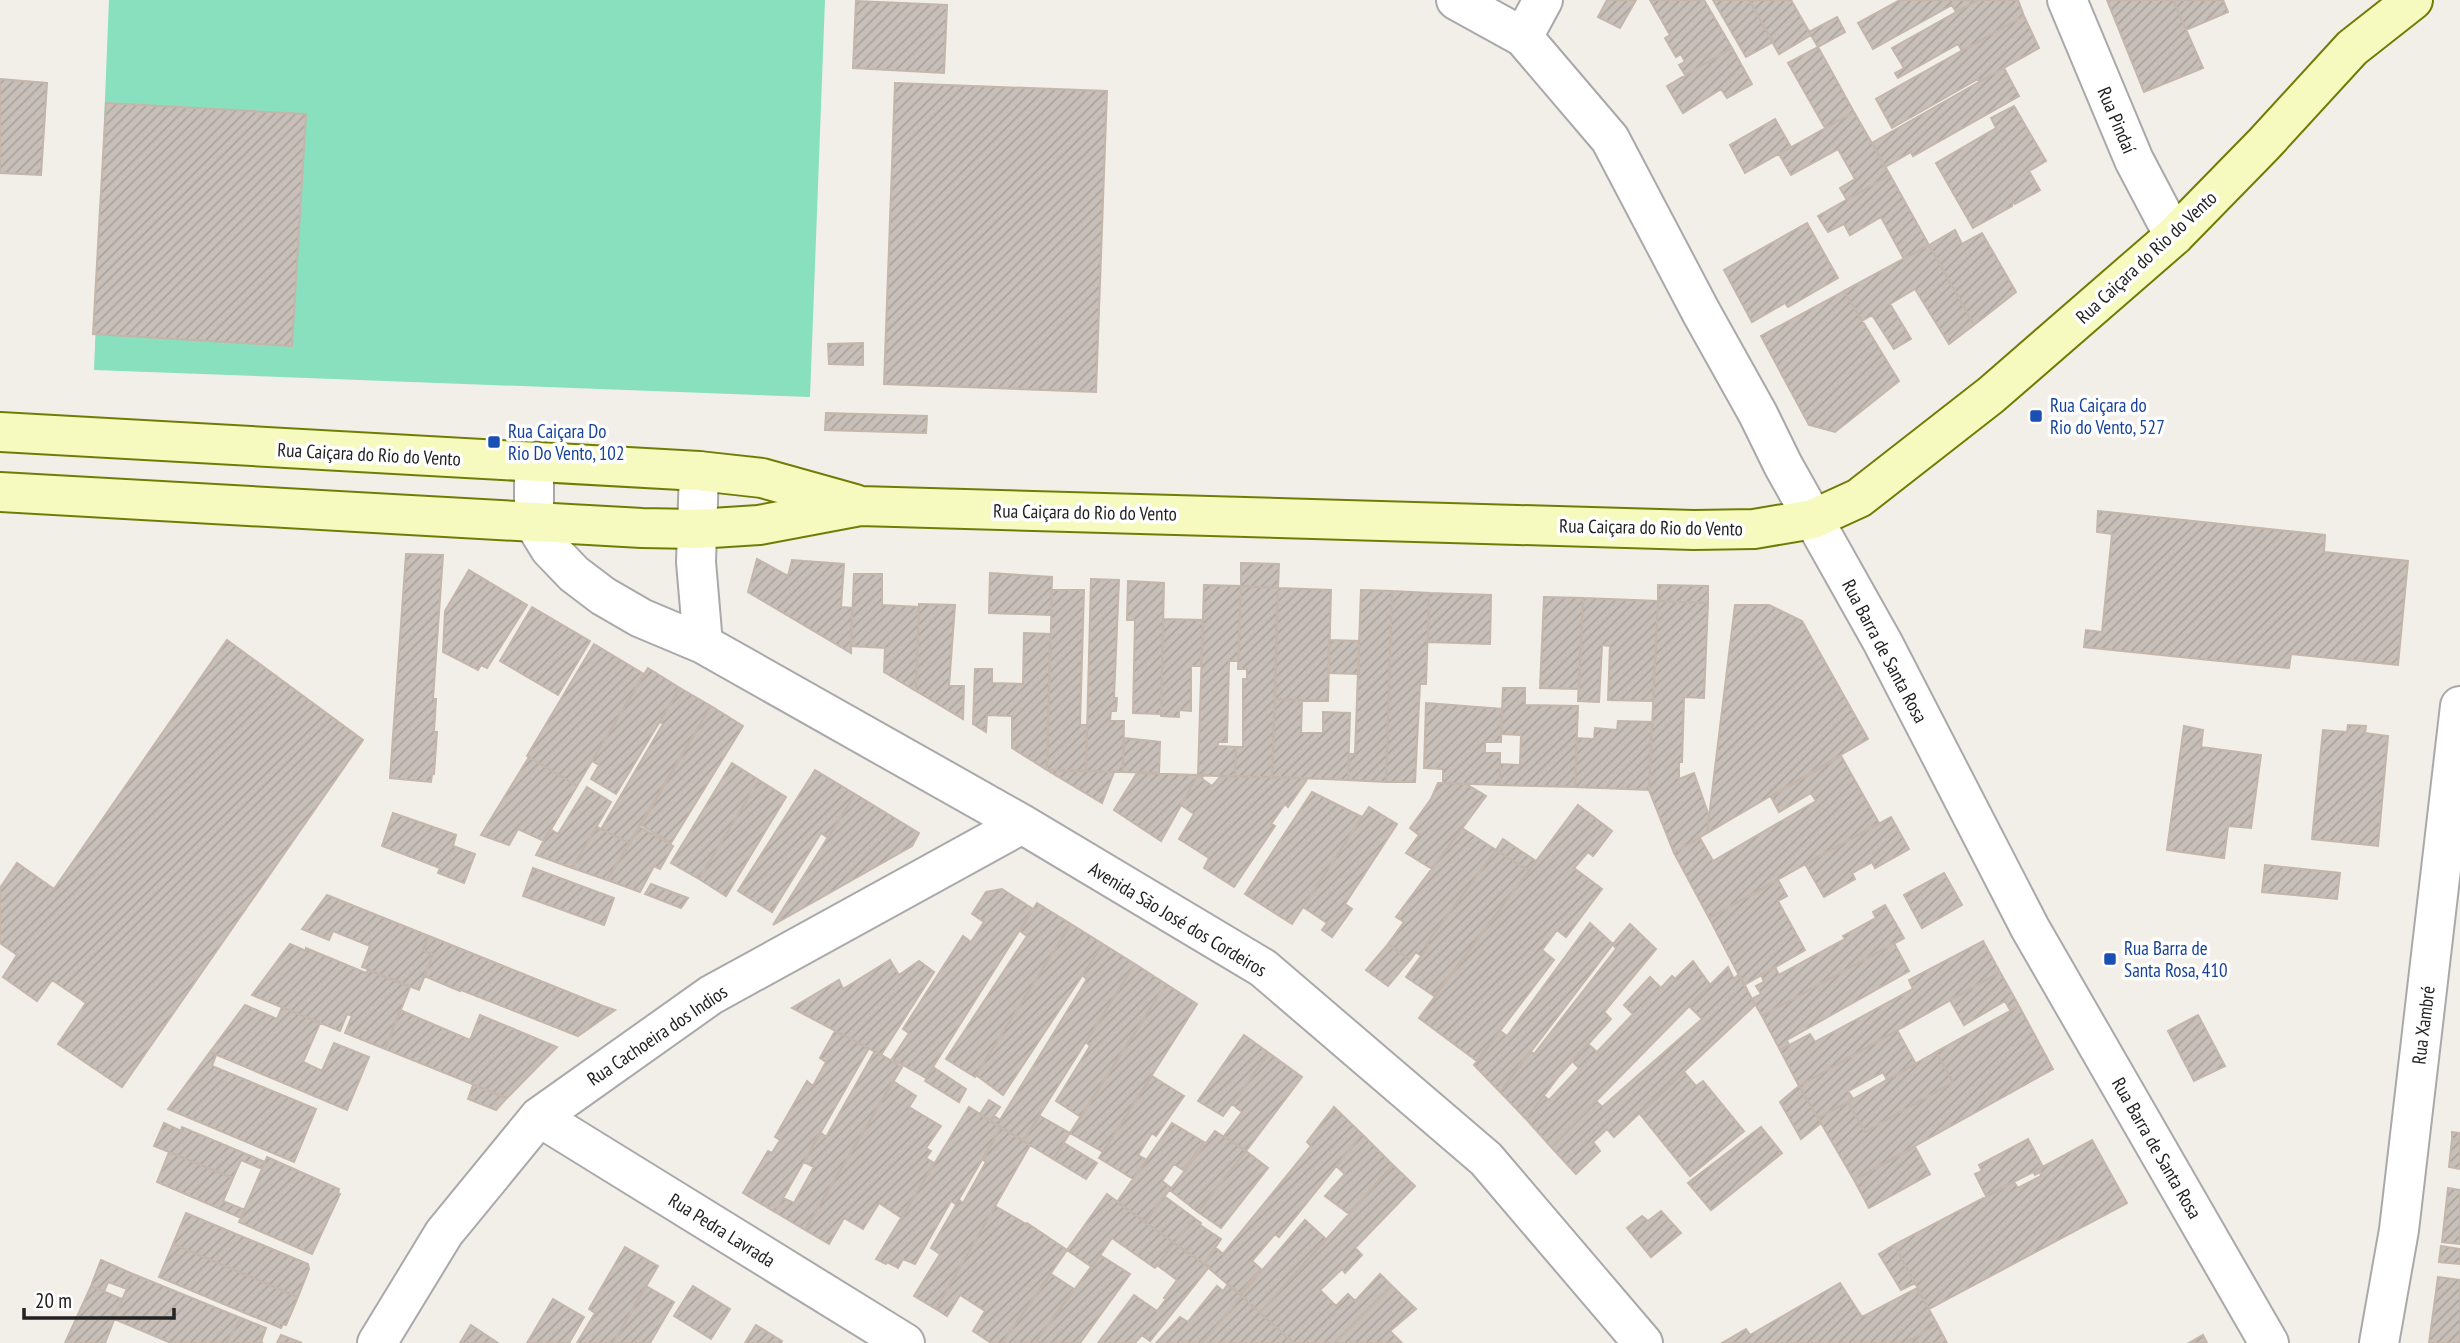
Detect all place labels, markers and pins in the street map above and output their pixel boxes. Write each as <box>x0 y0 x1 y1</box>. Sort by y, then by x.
place label: Rua Caiçara do Rio do Vento, 527 <box>2050 393 2165 439</box>
marker: Rua Caiçara do Rio do Vento, 527 <box>2028 408 2044 424</box>
place label: Rua Caiçara Do Rio Do Vento, 102 <box>508 419 624 465</box>
marker: Rua Caiçara Do Rio Do Vento, 102 <box>486 434 502 450</box>
place label: Rua Barra de Santa Rosa, 410 <box>2124 936 2228 982</box>
marker: Rua Barra de Santa Rosa, 410 <box>2102 951 2118 967</box>

